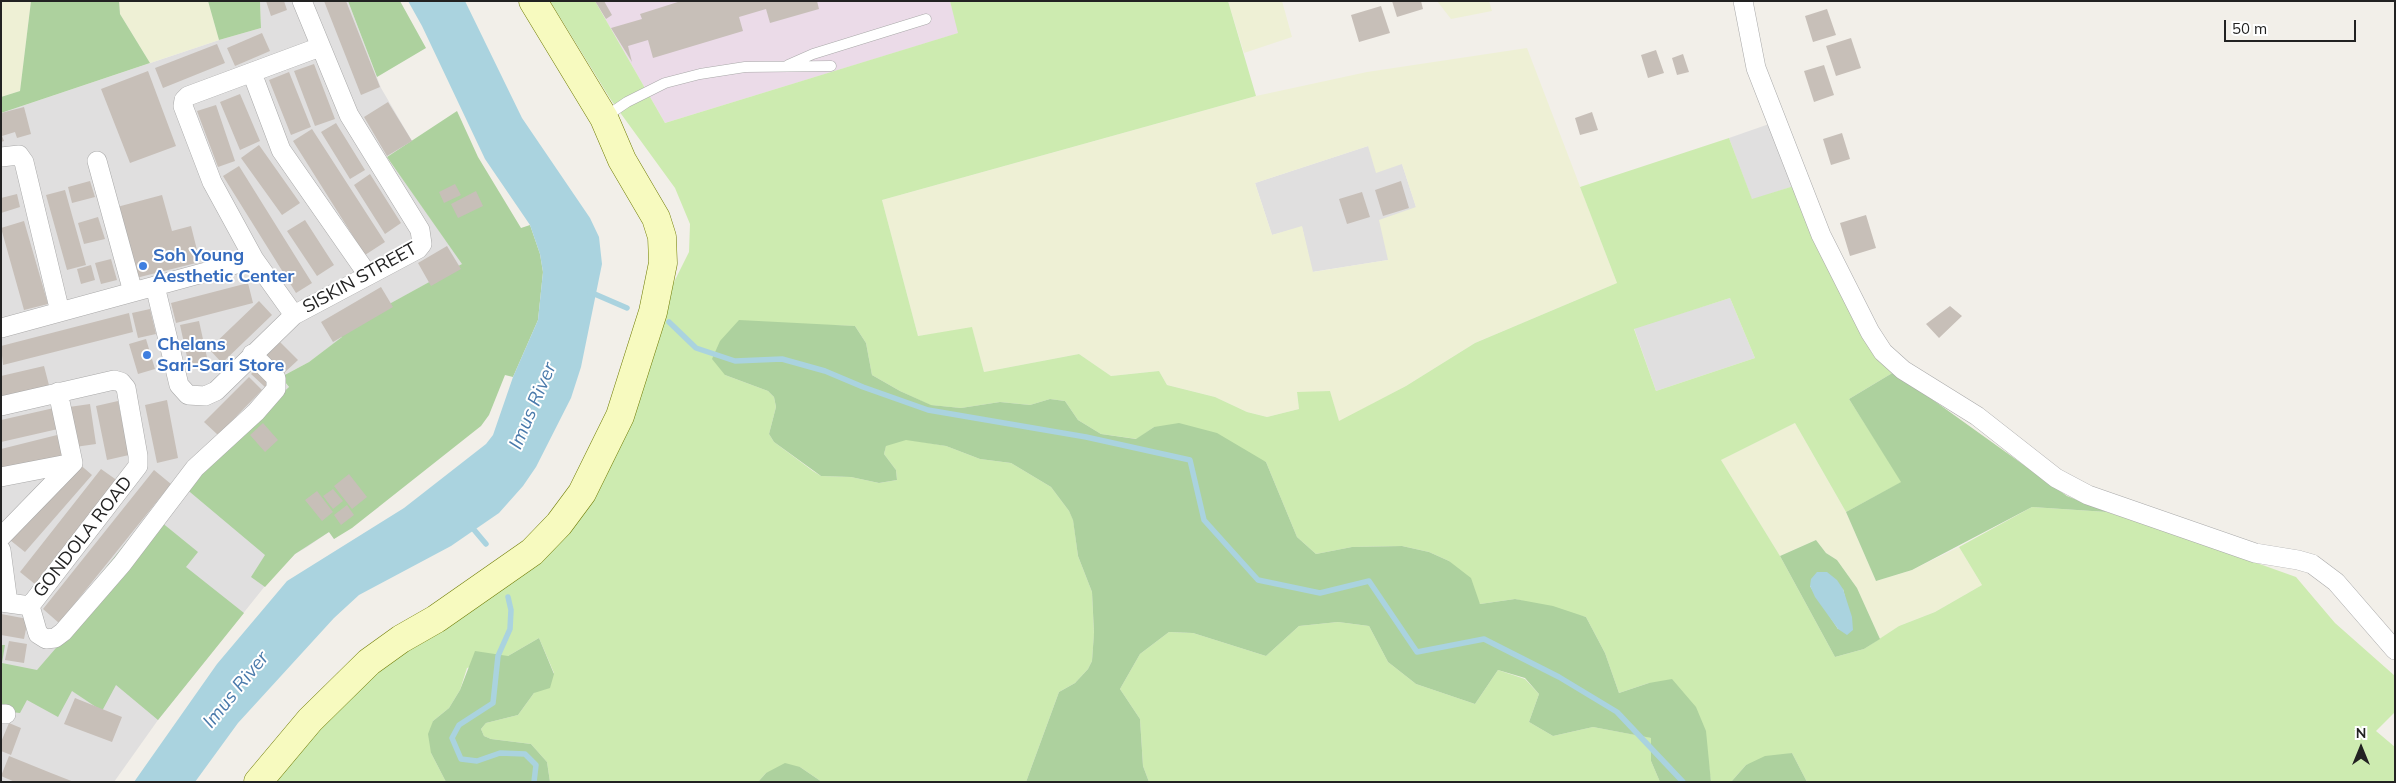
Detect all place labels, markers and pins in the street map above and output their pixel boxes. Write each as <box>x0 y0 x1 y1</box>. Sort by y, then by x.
place label: Soh Young Aesthetic Center <box>153 245 294 288</box>
marker: Soh Young Aesthetic Center <box>137 260 149 272</box>
place label: Chelans Sari-Sari Store <box>157 334 284 376</box>
marker: Chelans Sari-Sari Store <box>141 349 153 361</box>

